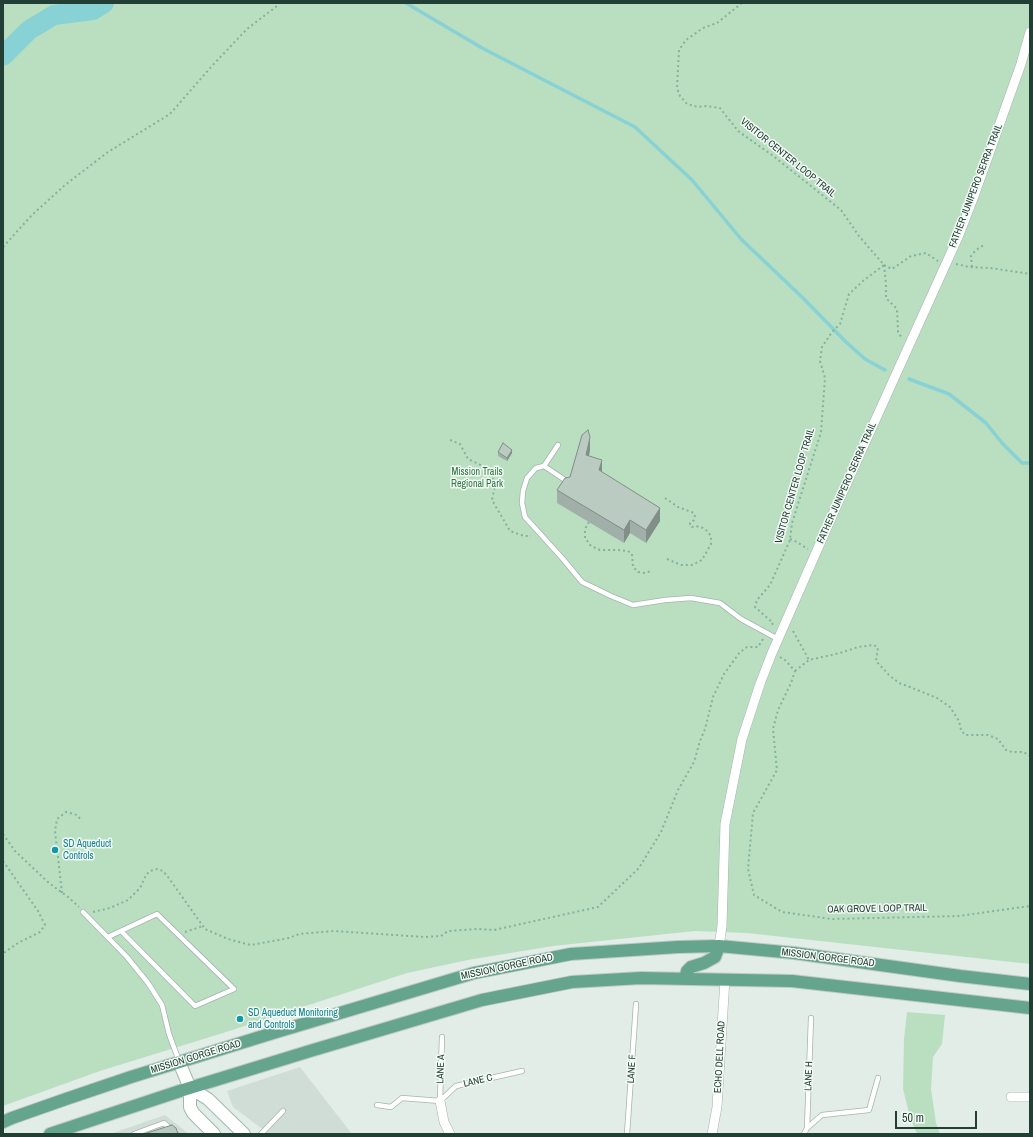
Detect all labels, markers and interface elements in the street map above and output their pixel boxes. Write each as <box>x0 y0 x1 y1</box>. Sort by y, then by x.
street label: VISITOR CENTER LOOP TRAIL <box>738 116 838 200</box>
street label: FATHER JUNIPERO SERRA TRAIL <box>947 122 1005 250</box>
street label: FATHER JUNIPERO SERRA TRAIL <box>815 420 879 546</box>
street label: VISITOR CENTER LOOP TRAIL <box>773 427 817 545</box>
park label: Mission Trails Regional Park <box>451 466 503 490</box>
place label: SD Aqueduct Controls <box>63 838 111 862</box>
marker: SD Aqueduct Controls <box>50 845 60 855</box>
street label: OAK GROVE LOOP TRAIL <box>827 902 927 916</box>
street label: MISSION GORGE ROAD <box>781 946 875 970</box>
street label: MISSION GORGE ROAD <box>460 951 554 983</box>
place label: SD Aqueduct Monitoring and Controls <box>248 1007 338 1030</box>
marker: SD Aqueduct Monitoring and Controls <box>235 1014 245 1024</box>
street label: ECHO DELL ROAD <box>712 1021 728 1093</box>
street label: MISSION GORGE ROAD <box>150 1038 242 1076</box>
street label: LANE A <box>434 1054 448 1084</box>
street label: LANE F <box>625 1054 639 1084</box>
street label: LANE H <box>802 1061 816 1091</box>
street label: LANE C <box>462 1072 494 1090</box>
scale bar <box>897 1103 979 1129</box>
text: 50 m <box>902 1110 924 1126</box>

